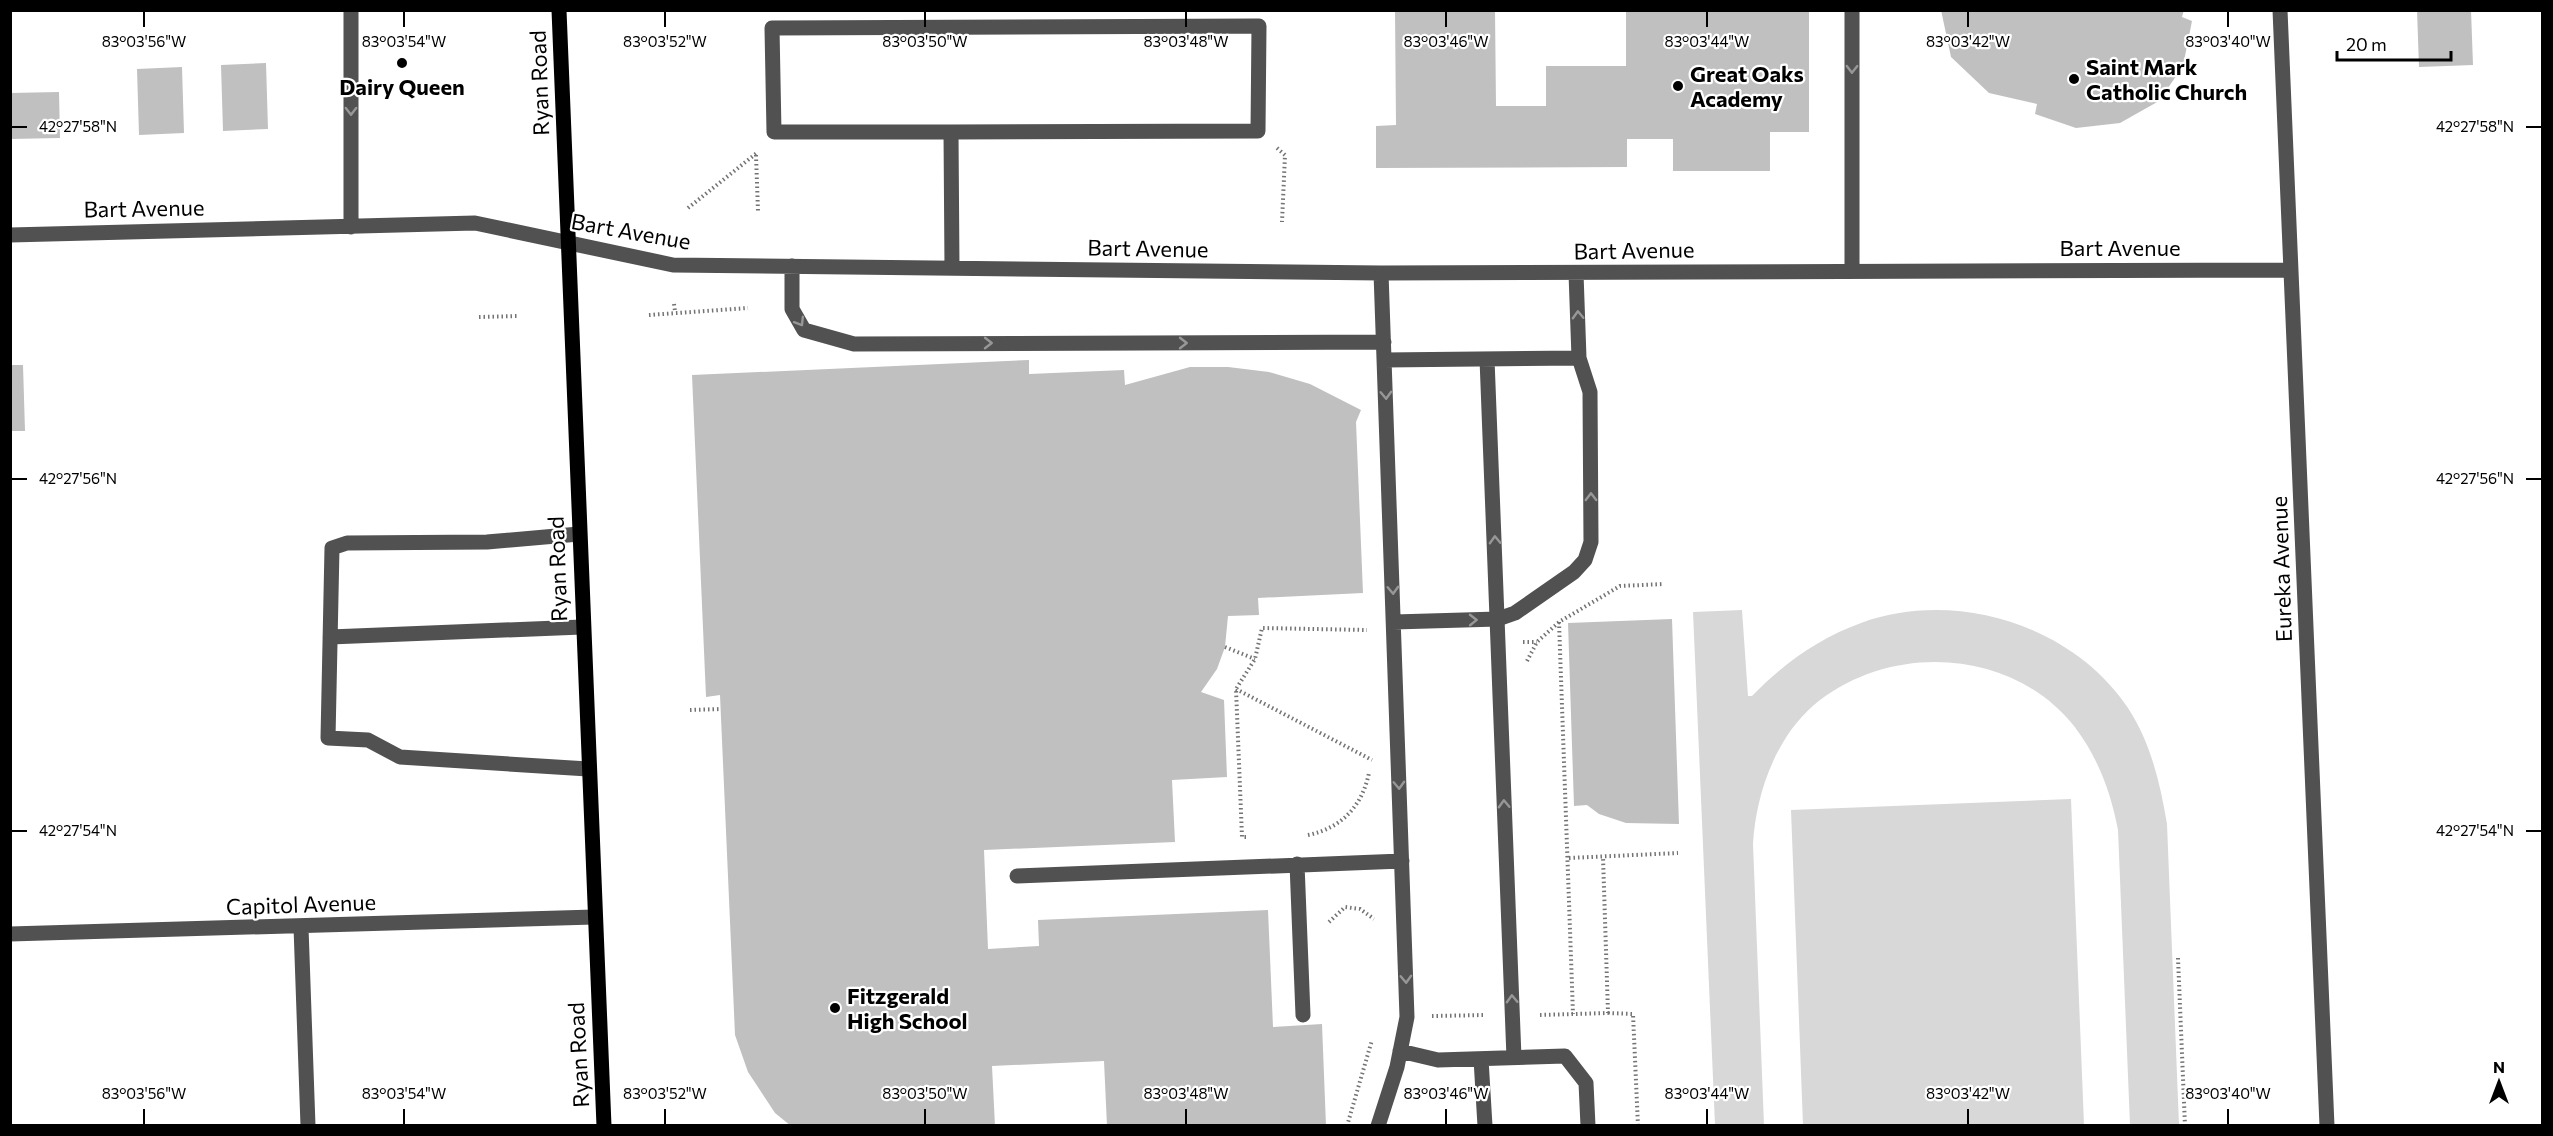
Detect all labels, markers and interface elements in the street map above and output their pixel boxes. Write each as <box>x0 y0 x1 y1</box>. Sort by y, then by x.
scale bar <box>2337 24 2451 62</box>
street label: Ryan Road <box>524 30 554 136</box>
text: 83°03'56"W <box>102 32 186 50</box>
text: 83°03'54"W <box>362 32 446 50</box>
text: 83°03'52"W <box>623 32 707 50</box>
text: 83°03'50"W <box>882 32 968 50</box>
text: 83°03'48"W <box>1144 32 1228 50</box>
text: 83°03'46"W <box>1404 32 1488 50</box>
text: 83°03'44"W <box>1665 32 1749 50</box>
text: 83°03'42"W <box>1926 32 2010 50</box>
text: 83°03'40"W <box>2185 32 2271 50</box>
text: 20 m <box>2346 33 2387 55</box>
place label: Saint Mark Catholic Church <box>2086 53 2247 105</box>
marker: Dairy Queen <box>395 56 409 70</box>
place label: Great Oaks Academy <box>1690 60 1804 112</box>
one-way arrow <box>1846 64 1858 73</box>
marker: Saint Mark Catholic Church <box>2067 72 2081 86</box>
place label: Dairy Queen <box>339 73 465 100</box>
marker: Great Oaks Academy <box>1671 79 1685 93</box>
one-way arrow <box>345 106 357 115</box>
text: 42°27'58"N <box>39 117 117 135</box>
text: 42°27'58"N <box>2436 117 2514 135</box>
street label: Bart Avenue <box>83 193 205 223</box>
street label: Bart Avenue <box>569 207 693 255</box>
street label: Bart Avenue <box>1087 233 1209 263</box>
street label: Bart Avenue <box>2059 234 2181 261</box>
street label: Bart Avenue <box>1573 235 1695 265</box>
one-way arrow <box>1572 311 1585 320</box>
one-way arrow <box>792 316 804 326</box>
one-way arrow <box>983 337 992 349</box>
one-way arrow <box>1178 337 1187 349</box>
one-way arrow <box>1379 390 1392 399</box>
text: 42°27'56"N <box>39 469 117 487</box>
text: 42°27'56"N <box>2436 469 2514 487</box>
one-way arrow <box>1585 492 1597 501</box>
street label: Eureka Avenue <box>2265 495 2297 643</box>
street label: Ryan Road <box>542 516 572 622</box>
one-way arrow <box>1488 535 1501 544</box>
one-way arrow <box>1386 585 1399 594</box>
one-way arrow <box>1469 614 1478 626</box>
one-way arrow <box>1393 780 1406 789</box>
one-way arrow <box>1497 800 1510 809</box>
text: 42°27'54"N <box>39 821 117 839</box>
text: 42°27'54"N <box>2436 821 2514 839</box>
street label: Capitol Avenue <box>225 888 377 920</box>
one-way arrow <box>1400 975 1412 984</box>
place label: Fitzgerald High School <box>847 982 968 1034</box>
one-way arrow <box>1505 995 1518 1004</box>
marker: Fitzgerald High School <box>828 1001 842 1015</box>
street label: Ryan Road <box>562 1002 594 1108</box>
north arrow <box>2469 1052 2529 1112</box>
text: N <box>2493 1057 2505 1076</box>
text: 83°03'56"W <box>102 1084 186 1102</box>
text: 83°03'54"W <box>362 1084 446 1102</box>
text: 83°03'52"W <box>623 1084 707 1102</box>
text: 83°03'50"W <box>882 1084 968 1102</box>
text: 83°03'48"W <box>1144 1084 1228 1102</box>
text: 83°03'46"W <box>1404 1084 1488 1102</box>
text: 83°03'44"W <box>1665 1084 1749 1102</box>
text: 83°03'42"W <box>1926 1084 2010 1102</box>
text: 83°03'40"W <box>2185 1084 2271 1102</box>

